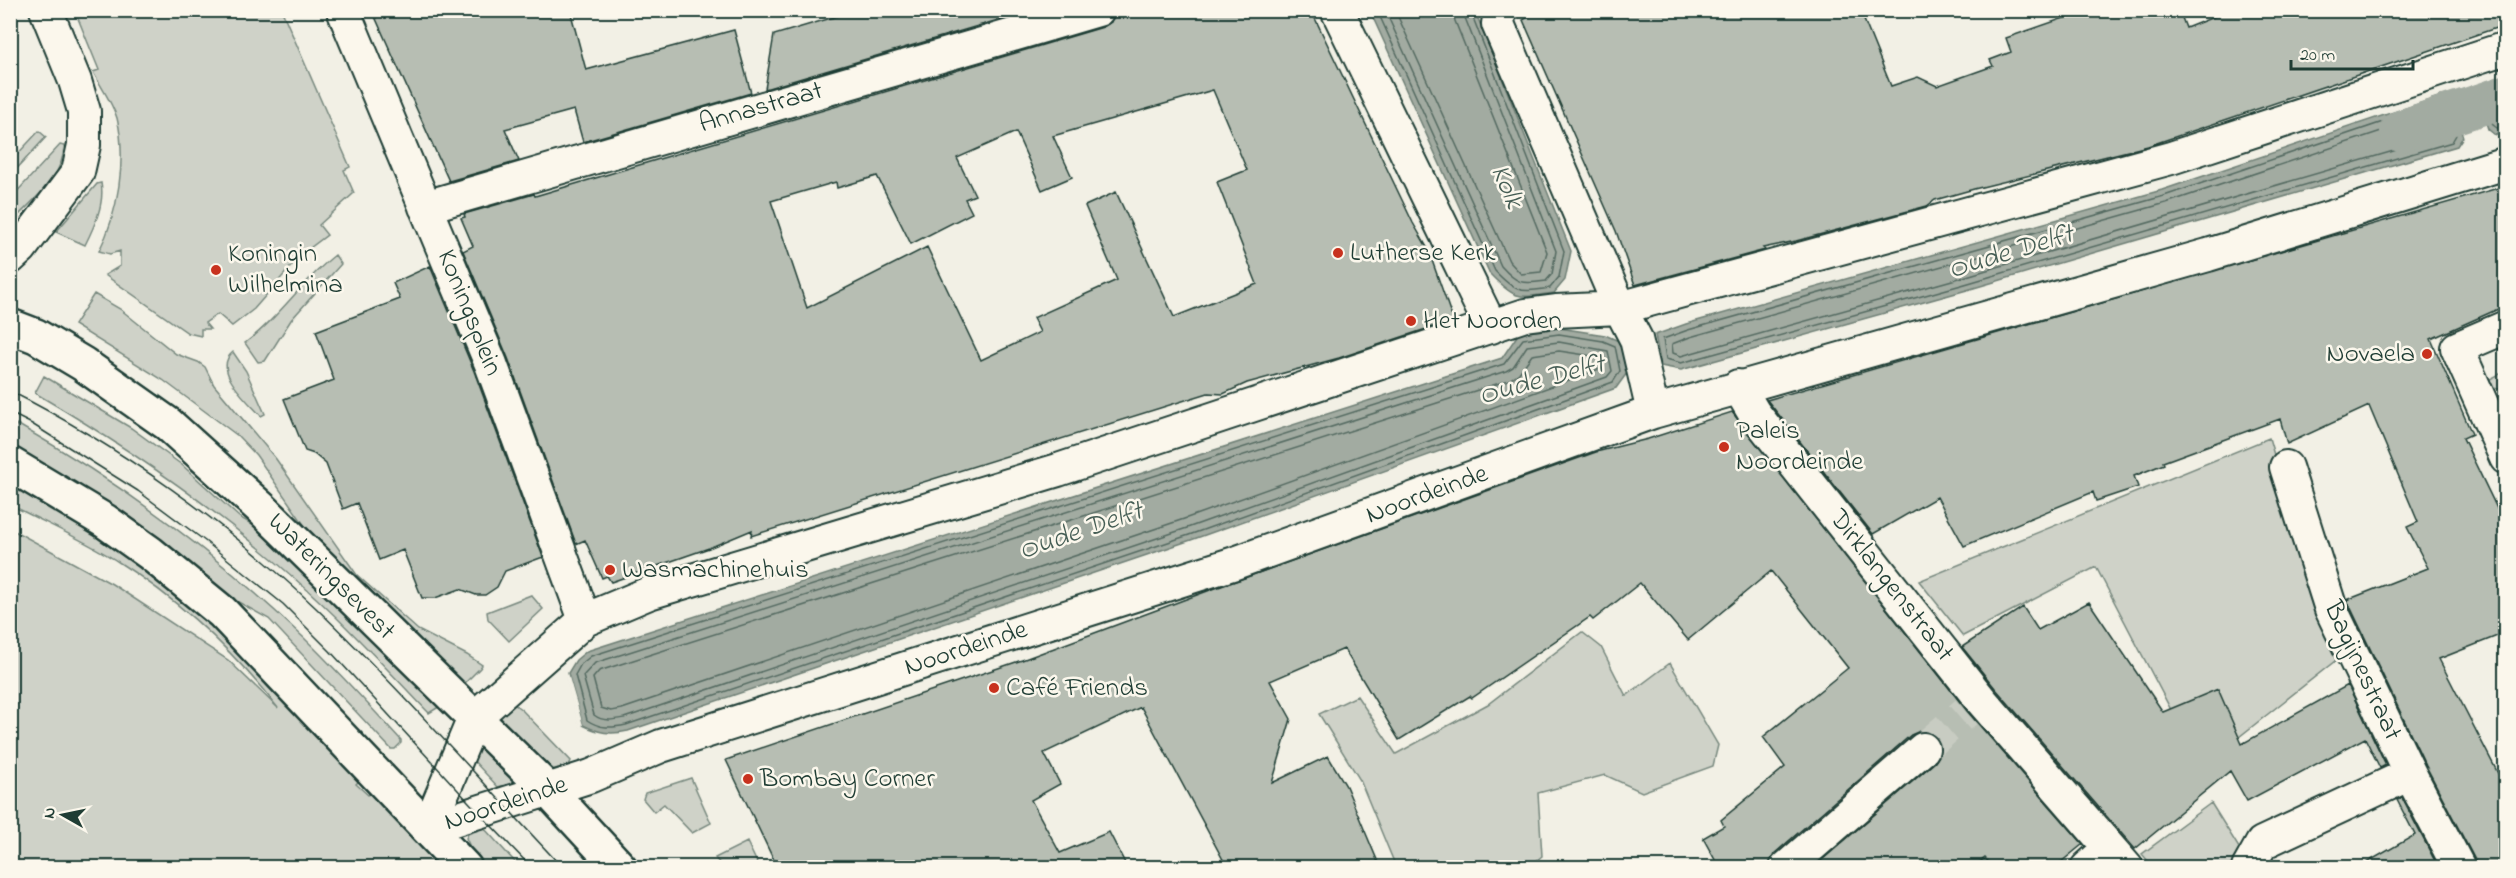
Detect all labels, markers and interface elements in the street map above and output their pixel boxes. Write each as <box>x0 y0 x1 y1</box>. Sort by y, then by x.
scale bar <box>2291 33 2412 71</box>
text: 20 m <box>2300 43 2335 69</box>
street label: Annastraat <box>694 72 828 144</box>
water label: Kolk <box>1478 159 1534 217</box>
water label: Oude Delft <box>1943 214 2081 291</box>
place label: Lutherse Kerk <box>1350 234 1496 273</box>
place label: Koningin Wilhelmina <box>228 235 343 305</box>
street label: Koningsplein <box>426 244 512 382</box>
marker: Lutherse Kerk <box>1331 246 1345 260</box>
marker: Koningin Wilhelmina <box>209 263 223 277</box>
place label: Het Noorden <box>1423 302 1562 341</box>
marker: Het Noorden <box>1404 314 1418 328</box>
place label: Novaela <box>2327 335 2415 374</box>
water label: Oude Delft <box>1475 344 1612 417</box>
marker: Novaela <box>2420 347 2434 361</box>
place label: Paleis Noordeinde <box>1736 412 1864 482</box>
marker: Paleis Noordeinde <box>1717 440 1731 454</box>
street label: Noordeinde <box>1360 455 1494 535</box>
water label: Oude Delft <box>1013 491 1151 572</box>
street label: Dirklangenstraat <box>1818 501 1963 671</box>
street label: Wateringsevest <box>258 504 404 650</box>
place label: Wasmachinehuis <box>622 551 809 590</box>
marker: Wasmachinehuis <box>603 563 617 577</box>
street label: Bagijnestraat <box>2312 594 2411 747</box>
street label: Noordeinde <box>899 610 1033 687</box>
place label: Café Friends <box>1006 669 1148 708</box>
marker: Café Friends <box>987 681 1001 695</box>
place label: Bombay Corner <box>759 760 935 799</box>
street label: Noordeinde <box>439 765 573 842</box>
marker: Bombay Corner <box>741 772 755 786</box>
north arrow <box>33 785 93 845</box>
text: N <box>37 806 63 820</box>

